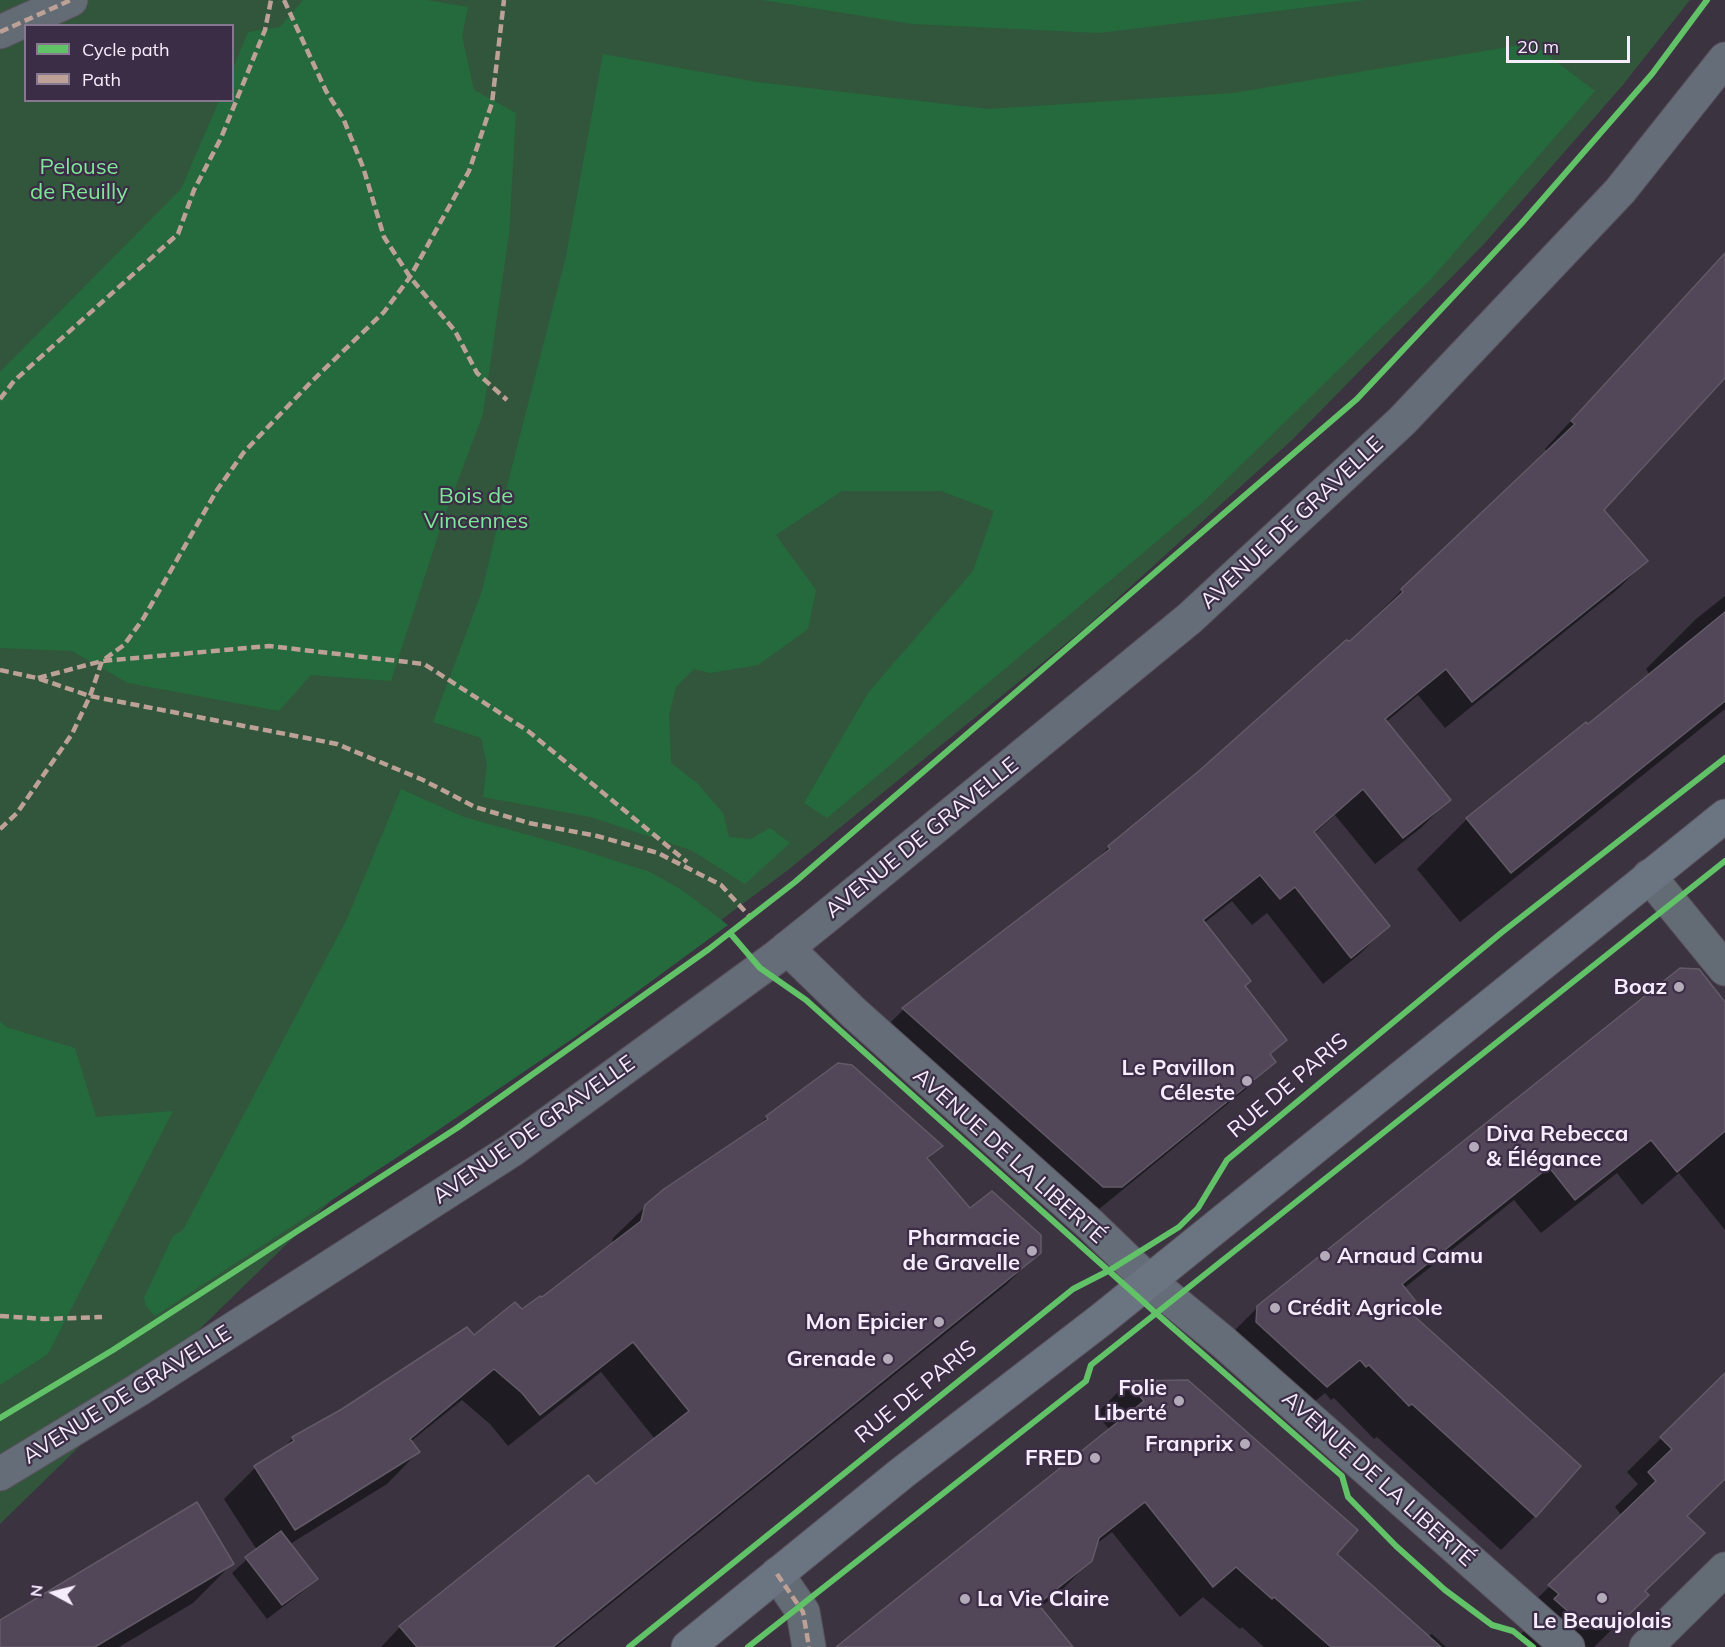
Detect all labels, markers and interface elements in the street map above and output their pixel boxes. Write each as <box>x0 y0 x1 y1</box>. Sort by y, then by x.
legend <box>24 24 234 102</box>
scale bar <box>1509 24 1634 62</box>
text: 20 m <box>1517 35 1559 58</box>
text: Cycle path <box>82 38 169 61</box>
text: Path <box>82 68 121 91</box>
park label: Pelouse de Reuilly <box>30 154 128 206</box>
street label: AVENUE DE GRAVELLE <box>1195 431 1389 615</box>
park label: Bois de Vincennes <box>424 483 528 534</box>
street label: AVENUE DE GRAVELLE <box>820 752 1024 924</box>
place label: Boaz <box>1614 974 1667 1000</box>
marker: Boaz <box>1672 980 1686 994</box>
street label: RUE DE PARIS <box>1223 1028 1353 1144</box>
street label: AVENUE DE GRAVELLE <box>428 1050 640 1210</box>
place label: Le Pavillon Céleste <box>1122 1055 1235 1106</box>
street label: AVENUE DE LA LIBERTÉ <box>907 1063 1111 1249</box>
marker: Le Pavillon Céleste <box>1240 1074 1254 1088</box>
place label: Diva Rebecca & Élégance <box>1486 1121 1628 1172</box>
marker: Diva Rebecca & Élégance <box>1467 1140 1481 1154</box>
place label: Pharmacie de Gravelle <box>903 1225 1020 1276</box>
place label: Arnaud Camu <box>1337 1243 1483 1269</box>
marker: Pharmacie de Gravelle <box>1025 1244 1039 1258</box>
marker: Arnaud Camu <box>1318 1249 1332 1263</box>
place label: Crédit Agricole <box>1287 1295 1442 1321</box>
marker: Crédit Agricole <box>1268 1301 1282 1315</box>
place label: Mon Epicier <box>806 1309 927 1335</box>
marker: Mon Epicier <box>932 1315 946 1329</box>
street label: AVENUE DE GRAVELLE <box>18 1320 236 1470</box>
street label: RUE DE PARIS <box>850 1335 982 1449</box>
place label: Grenade <box>787 1346 876 1372</box>
marker: Grenade <box>881 1352 895 1366</box>
place label: Folie Liberté <box>1094 1375 1167 1426</box>
street label: AVENUE DE LA LIBERTÉ <box>1276 1386 1480 1572</box>
marker: Folie Liberté <box>1172 1394 1186 1408</box>
place label: Franprix <box>1145 1431 1233 1457</box>
marker: Franprix <box>1238 1437 1252 1451</box>
place label: FRED <box>1025 1445 1083 1471</box>
marker: FRED <box>1088 1451 1102 1465</box>
north arrow <box>24 1563 84 1623</box>
text: N <box>25 1584 47 1598</box>
place label: La Vie Claire <box>977 1586 1109 1612</box>
marker: Le Beaujolais <box>1595 1591 1609 1605</box>
marker: La Vie Claire <box>958 1592 972 1606</box>
place label: Le Beaujolais <box>1532 1608 1672 1634</box>

